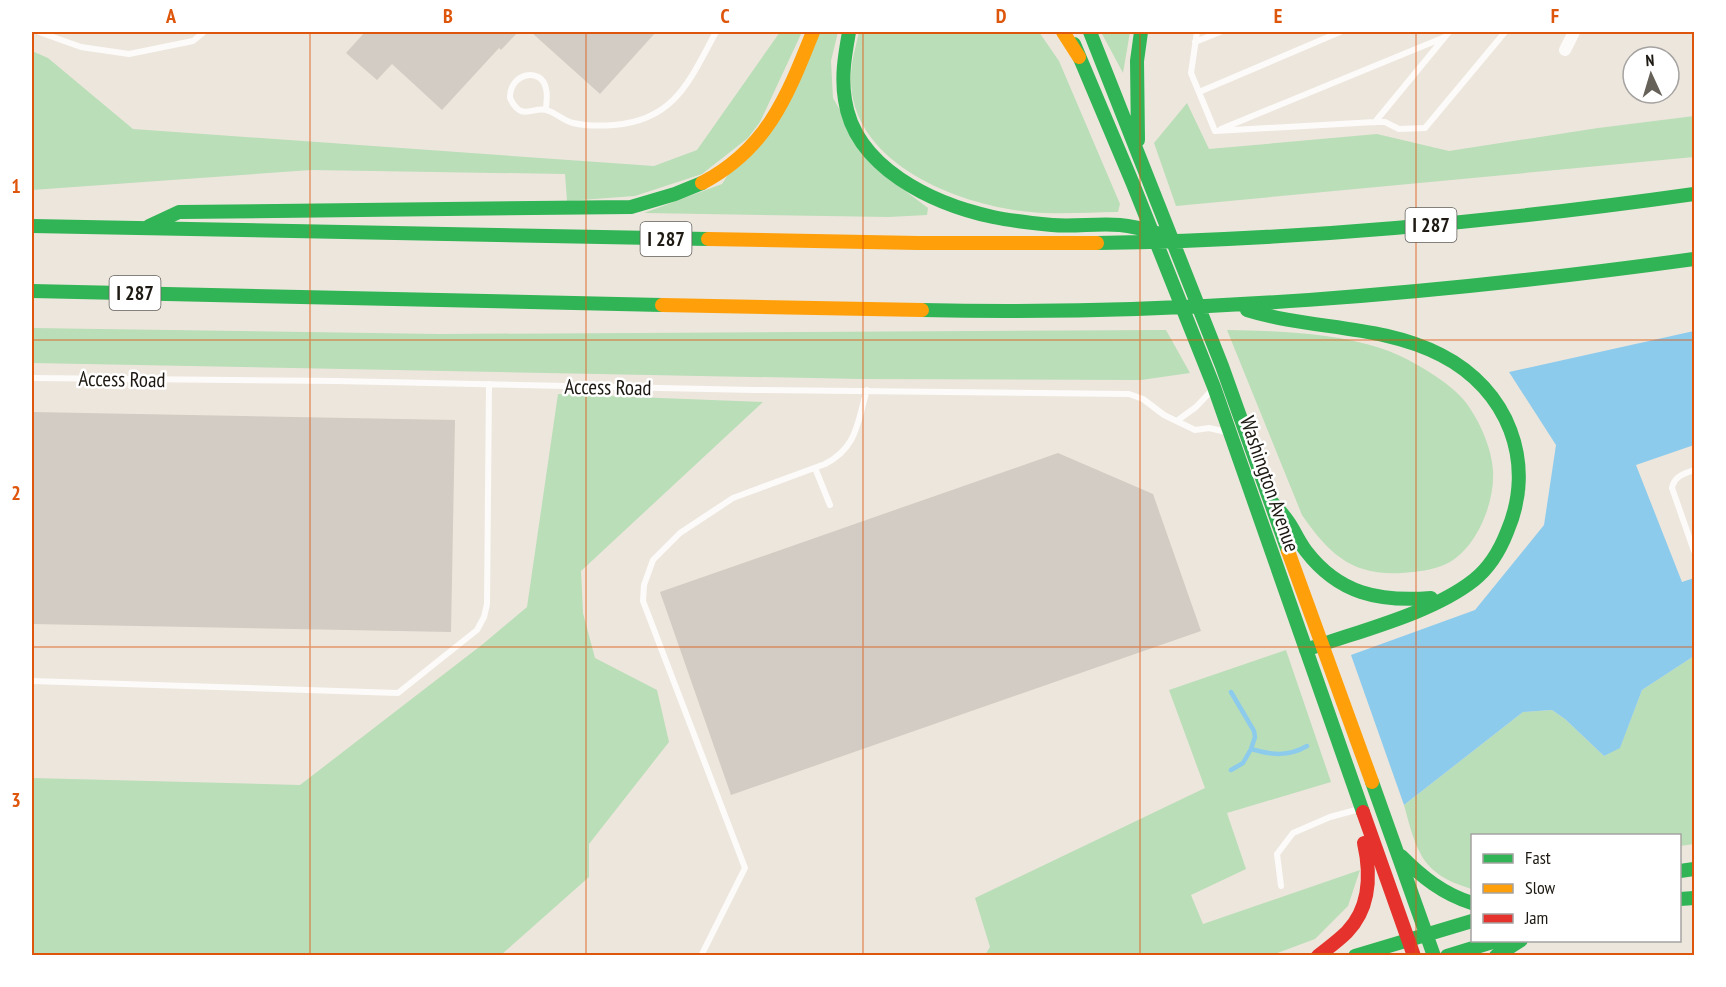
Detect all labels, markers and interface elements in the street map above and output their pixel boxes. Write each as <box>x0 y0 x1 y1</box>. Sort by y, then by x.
text: A <box>165 3 177 29</box>
text: B <box>443 3 453 29</box>
text: C <box>720 3 730 29</box>
text: D <box>996 3 1007 29</box>
text: E <box>1274 3 1282 29</box>
text: F <box>1551 3 1559 29</box>
north arrow <box>1621 45 1681 105</box>
text: N <box>1645 50 1655 70</box>
text: 1 <box>11 173 21 199</box>
road number: I 287 <box>1406 208 1456 242</box>
road number: I 287 <box>640 222 692 256</box>
road number: I 287 <box>110 276 160 310</box>
street label: Access Road <box>78 365 166 393</box>
street label: Access Road <box>564 373 652 401</box>
street label: Washington Avenue <box>1234 413 1306 555</box>
text: 2 <box>11 480 21 506</box>
text: 3 <box>11 787 21 813</box>
legend <box>1471 834 1681 942</box>
text: Fast <box>1525 846 1551 869</box>
text: Slow <box>1525 876 1556 899</box>
text: Jam <box>1524 906 1548 929</box>

